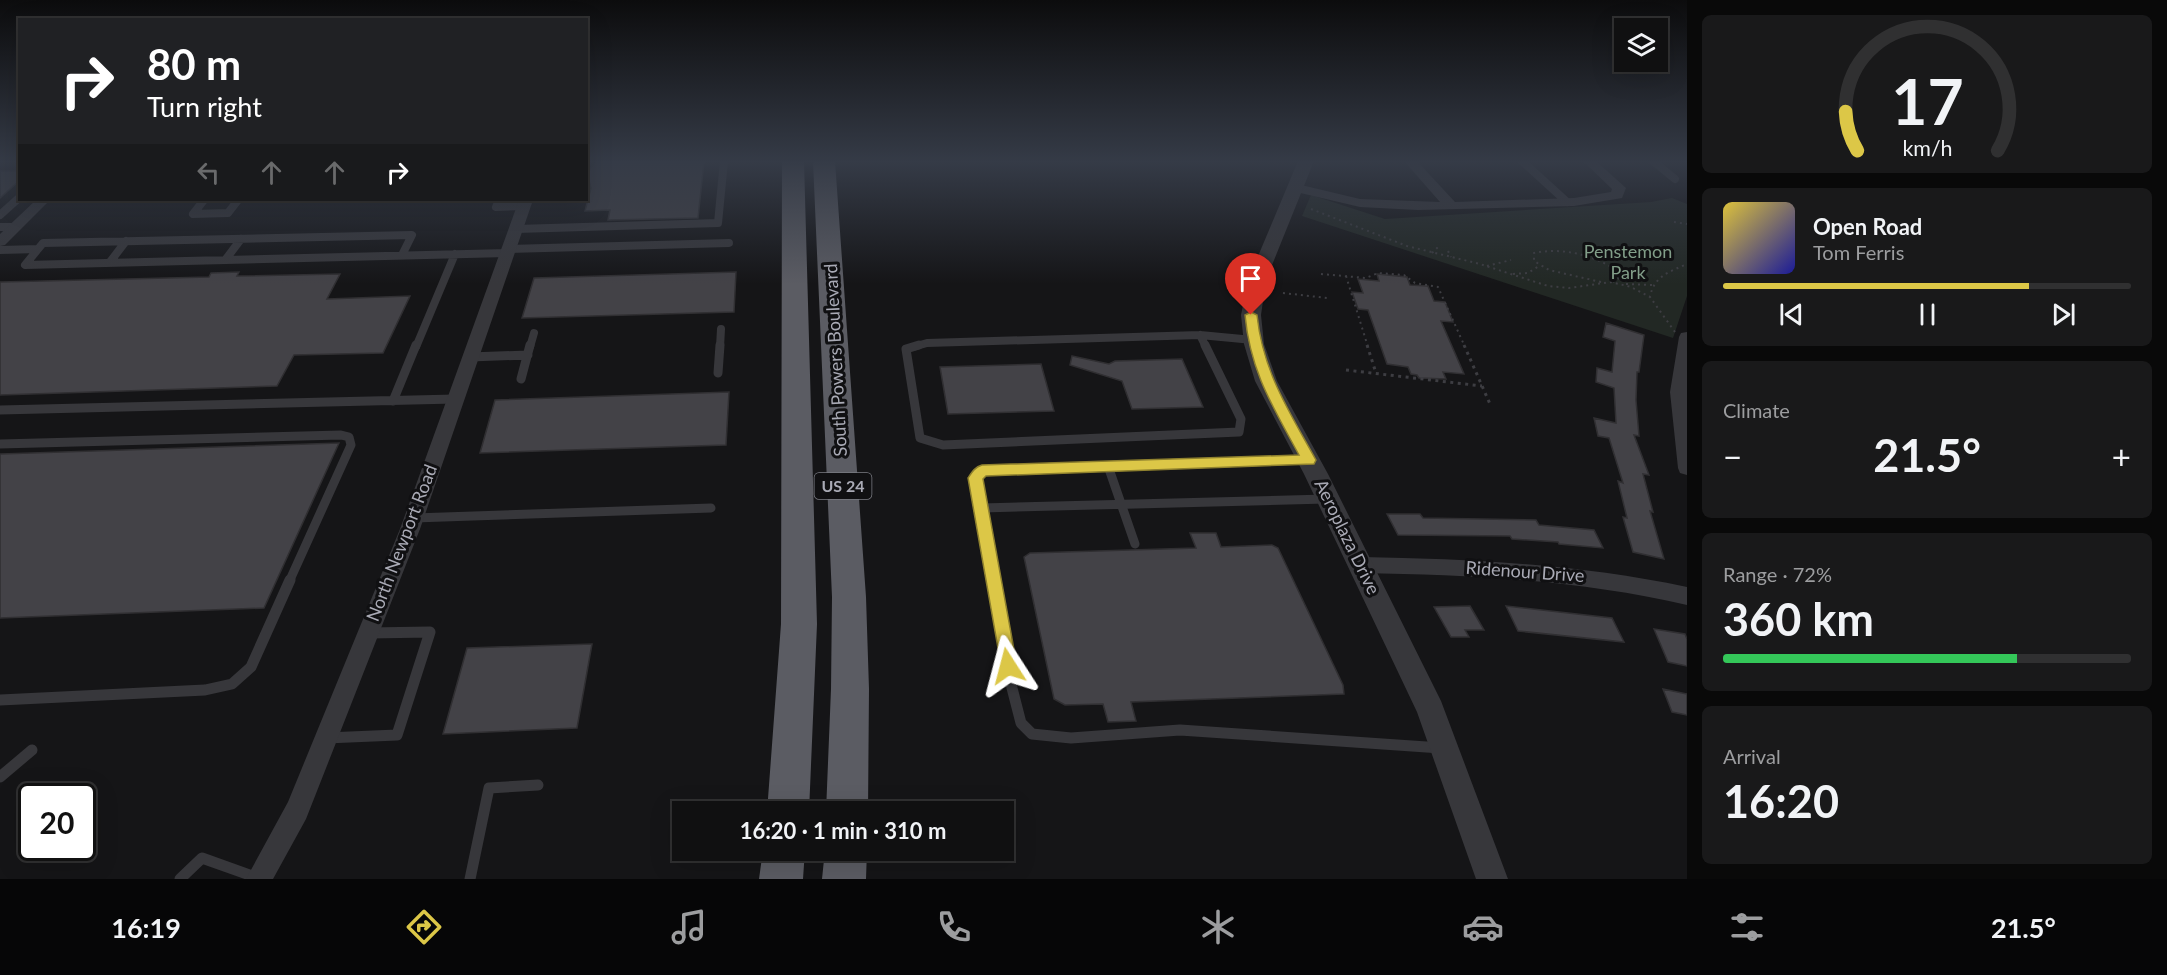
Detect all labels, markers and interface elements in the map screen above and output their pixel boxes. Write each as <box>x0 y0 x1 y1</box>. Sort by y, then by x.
map controls <box>1614 18 1668 72</box>
button: layers <box>1614 18 1668 72</box>
text: 80 m <box>147 39 241 89</box>
icon: right <box>48 42 126 120</box>
text: 17 <box>1891 63 1963 138</box>
text: Turn right <box>147 90 262 123</box>
text: km/h <box>1902 135 1952 161</box>
icon: left <box>192 156 225 189</box>
icon: ahead <box>255 156 288 189</box>
icon: ahead <box>318 156 351 189</box>
icon: right <box>381 156 414 189</box>
text: Open Road <box>1813 213 1922 240</box>
park label: Penstemon Park <box>1584 240 1672 283</box>
text: Tom Ferris <box>1813 240 1904 264</box>
pin <box>1225 253 1276 315</box>
icon: arrive <box>1234 262 1267 295</box>
street label: South Powers Boulevard <box>819 263 851 457</box>
icon: previous <box>1775 298 1808 331</box>
icon: pause <box>1911 298 1944 331</box>
icon: next <box>2047 298 2080 331</box>
text: Climate <box>1723 398 1790 422</box>
text: 21.5° <box>1873 428 1981 482</box>
text: − <box>1723 436 1742 476</box>
text: + <box>2112 436 2131 476</box>
street label: North Newport Road <box>361 461 441 624</box>
road number: US 24 <box>814 473 872 499</box>
street label: Aeroplaza Drive <box>1310 475 1385 598</box>
street label: Ridenour Drive <box>1465 556 1585 586</box>
text: Range · 72% <box>1723 562 1832 586</box>
text: 360 km <box>1723 592 1874 646</box>
position arrow <box>976 634 1040 698</box>
text: Arrival <box>1723 744 1781 768</box>
text: 16:20 <box>1723 774 1839 828</box>
speed limit sign: 20 <box>18 783 96 861</box>
text: 16:20 · 1 min · 310 m <box>740 817 946 844</box>
icon: directions <box>403 906 445 948</box>
icon: music <box>668 906 710 948</box>
icon: phone <box>933 906 975 948</box>
icon: climate <box>1197 906 1239 948</box>
icon: car <box>1462 906 1504 948</box>
icon: filters <box>1726 906 1768 948</box>
text: 16:19 <box>111 911 181 944</box>
text: 21.5° <box>1991 911 2056 944</box>

